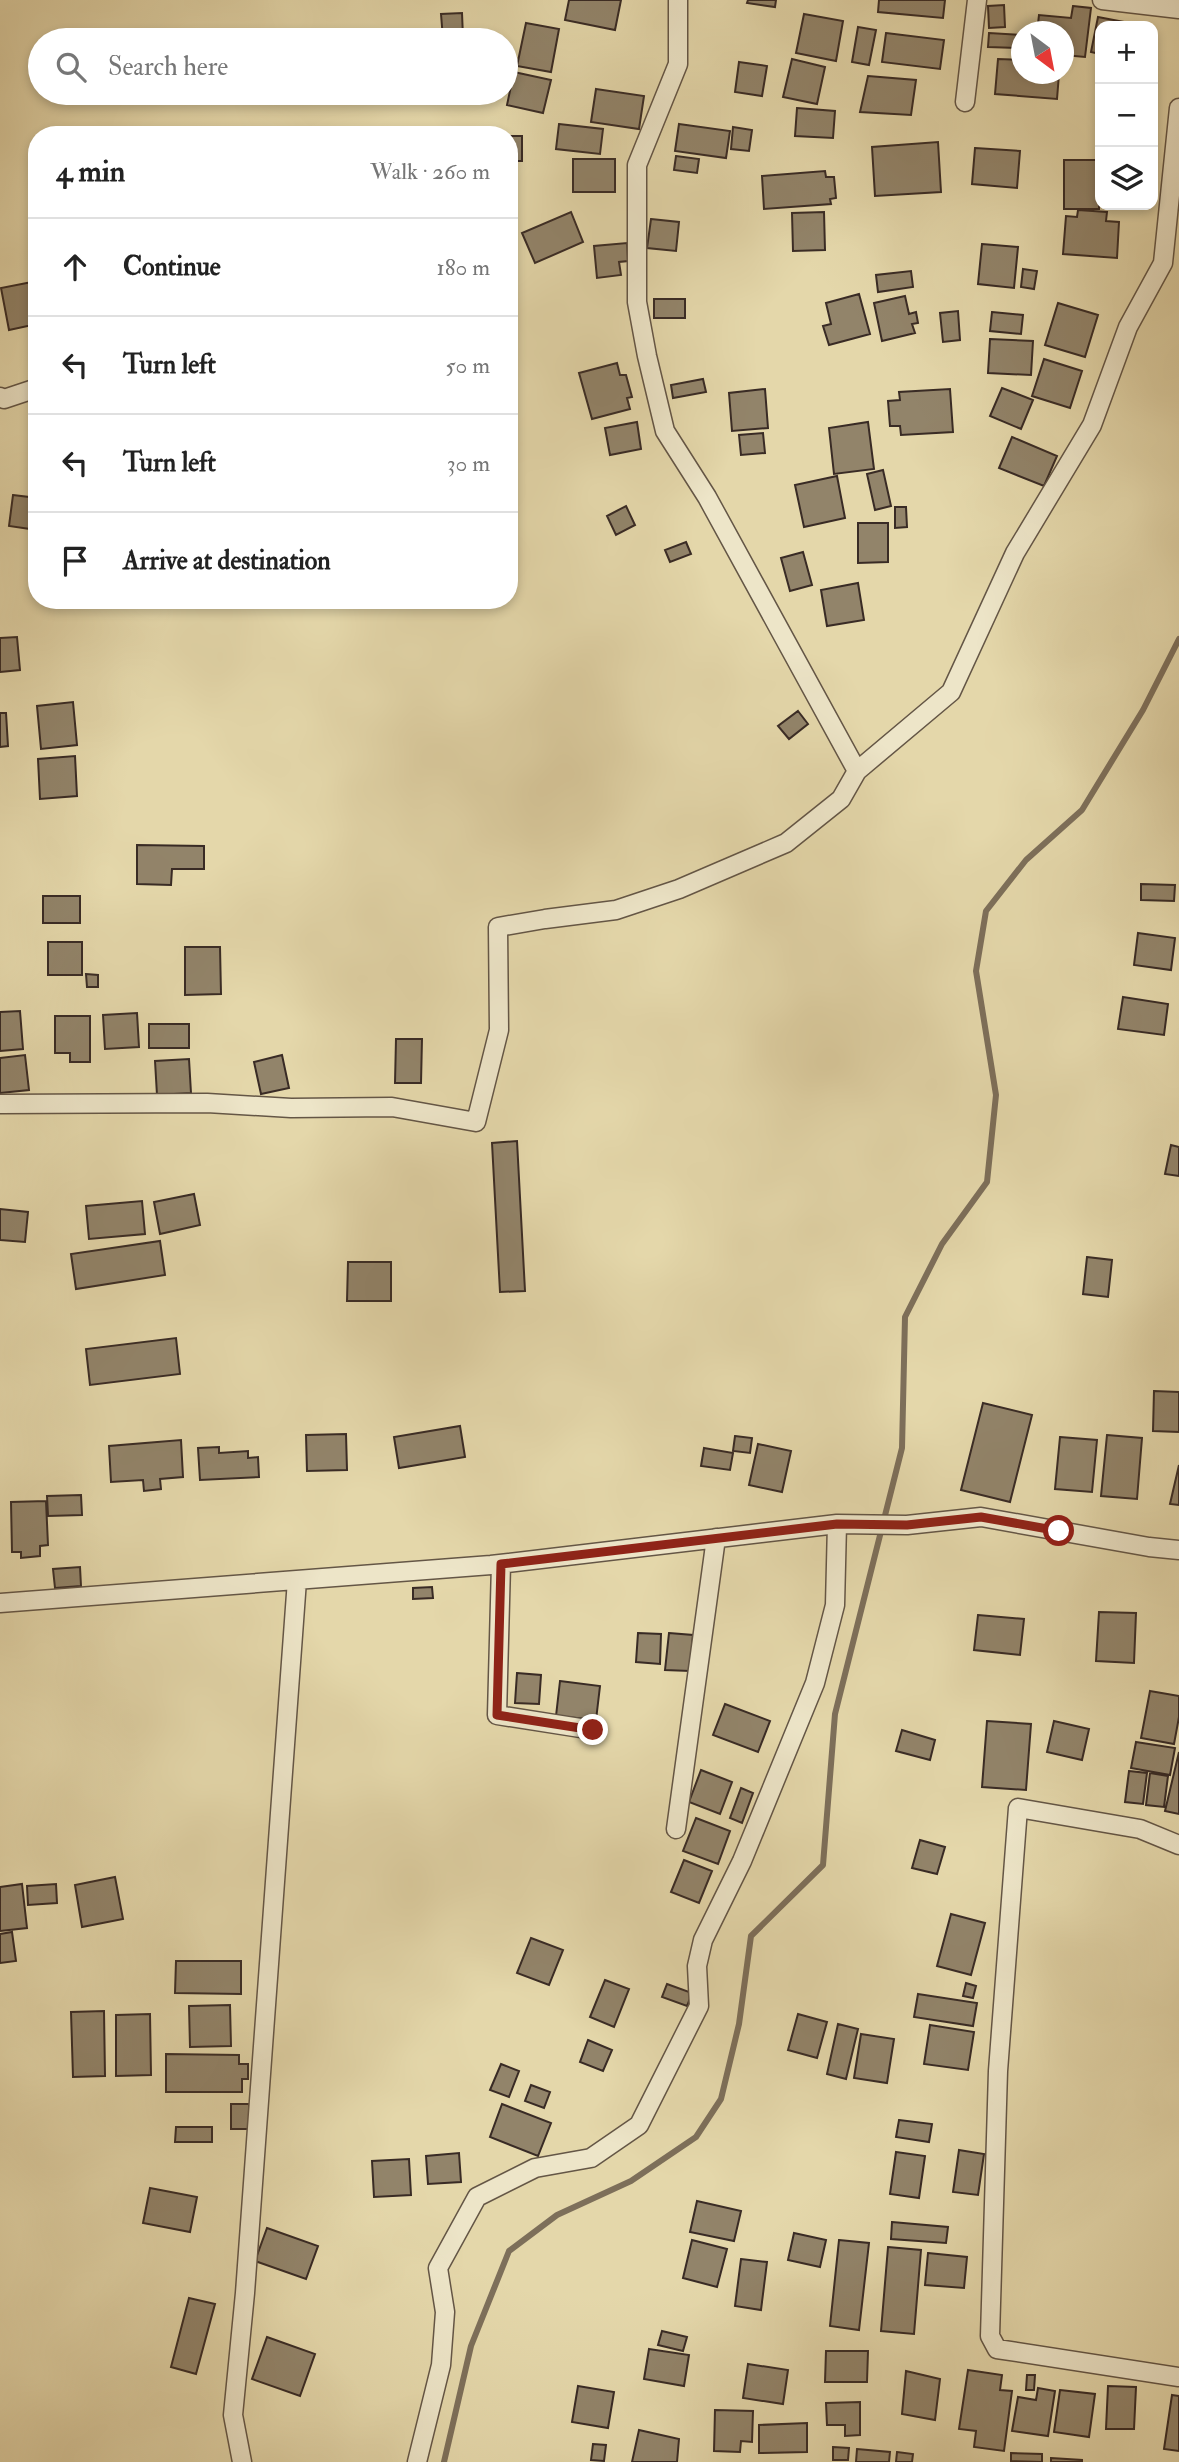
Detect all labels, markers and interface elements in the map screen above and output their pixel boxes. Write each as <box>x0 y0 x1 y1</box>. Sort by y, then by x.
north arrow <box>1011 21 1074 84</box>
map controls <box>1095 21 1158 210</box>
button: + <box>1095 21 1158 84</box>
search box <box>28 28 518 105</box>
icon: search <box>52 48 90 86</box>
text: Search here <box>108 51 228 83</box>
button: − <box>1095 84 1158 147</box>
button: layers <box>1095 147 1158 210</box>
text: 4 min <box>56 153 125 190</box>
text: Walk · 260 m <box>370 157 490 186</box>
icon: ahead <box>56 248 94 286</box>
text: Continue <box>123 251 221 283</box>
text: 180 m <box>437 253 490 282</box>
icon: left <box>56 346 94 384</box>
text: Turn left <box>123 349 216 381</box>
text: 50 m <box>446 351 490 380</box>
icon: left <box>56 444 94 482</box>
text: Turn left <box>123 447 216 479</box>
text: 30 m <box>447 449 490 478</box>
icon: arrive <box>56 542 94 580</box>
text: Arrive at destination <box>123 545 331 577</box>
route start <box>1043 1515 1074 1546</box>
route end <box>577 1714 608 1745</box>

